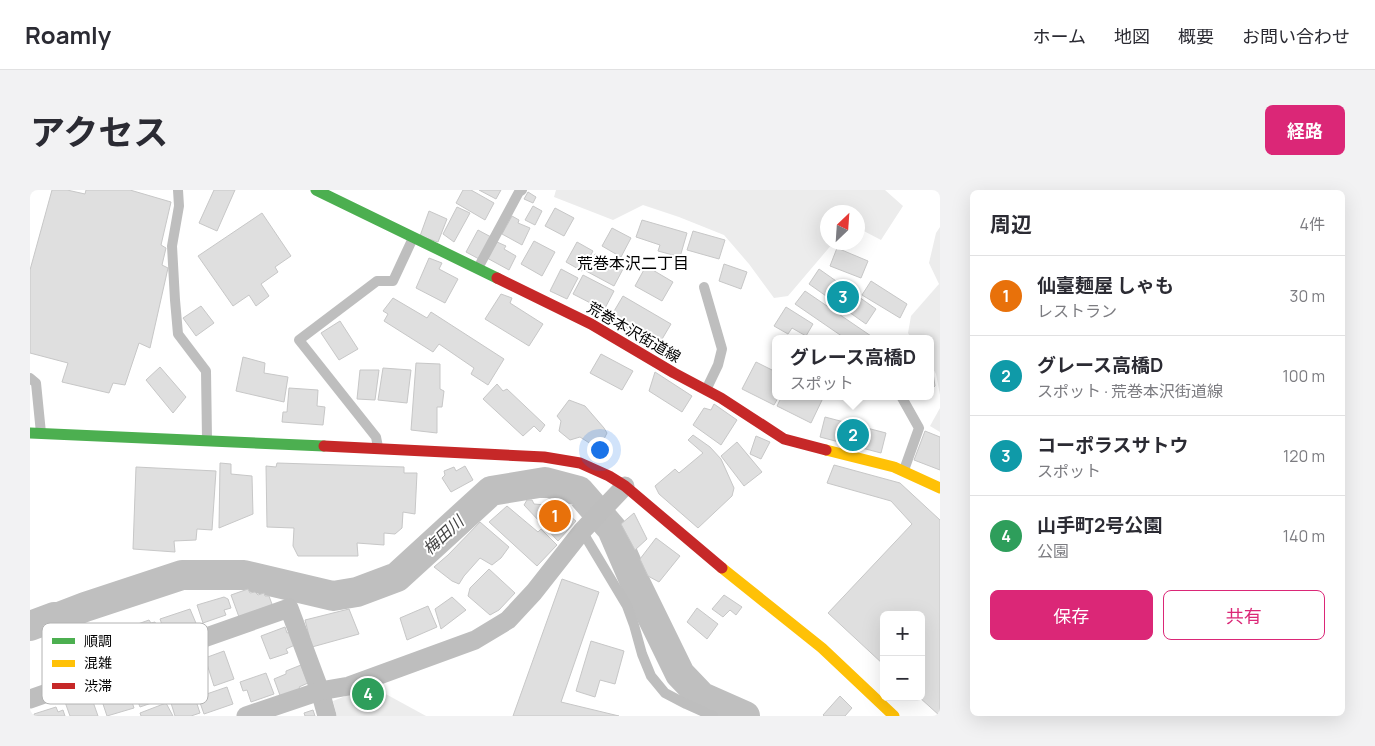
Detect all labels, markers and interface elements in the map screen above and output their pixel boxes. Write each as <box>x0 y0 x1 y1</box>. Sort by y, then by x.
text: Roamly <box>25 18 111 51</box>
text: ホーム <box>1033 24 1086 48</box>
text: 地図 <box>1114 24 1150 48</box>
text: 概要 <box>1178 24 1214 48</box>
text: お問い合わせ <box>1242 24 1350 48</box>
button: 経路 <box>1265 105 1345 155</box>
text: アクセス <box>30 108 168 156</box>
north arrow <box>820 205 865 250</box>
text: 周辺 <box>990 210 1032 238</box>
text: 4件 <box>1300 213 1325 235</box>
district label: 荒巻本沢二丁目 <box>577 252 689 274</box>
text: 仙臺麺屋 しゃも <box>1037 272 1174 298</box>
pin: 3 <box>827 278 859 316</box>
text: 1 <box>1002 285 1010 307</box>
text: 30 m <box>1290 285 1325 307</box>
street label: 荒巻本沢街道線 <box>583 297 685 367</box>
text: レストラン <box>1037 300 1117 322</box>
popup <box>772 335 934 400</box>
text: グレース高橋D <box>790 344 916 370</box>
text: グレース高橋D <box>1037 352 1163 378</box>
text: 2 <box>1001 365 1011 387</box>
text: 100 m <box>1282 365 1325 387</box>
text: スポット <box>790 372 854 394</box>
text: スポット · 荒巻本沢街道線 <box>1037 380 1223 402</box>
pin: 2 <box>837 416 869 454</box>
text: コーポラスサトウ <box>1037 432 1189 458</box>
your location <box>587 437 613 463</box>
text: 3 <box>1001 445 1011 467</box>
text: 120 m <box>1283 445 1325 467</box>
text: スポット <box>1037 460 1101 482</box>
pin: 1 <box>539 497 571 535</box>
water label: 梅田川 <box>418 509 470 559</box>
text: 山手町2号公園 <box>1037 512 1162 538</box>
text: 4 <box>1001 525 1011 547</box>
text: 140 m <box>1283 525 1325 547</box>
text: 公園 <box>1037 540 1069 562</box>
button: 保存 <box>990 590 1153 640</box>
button: 共有 <box>1163 590 1325 640</box>
map controls <box>880 611 925 701</box>
button: + <box>880 611 925 656</box>
legend <box>42 623 208 704</box>
text: 順調 <box>84 631 112 650</box>
text: 混雑 <box>84 653 112 672</box>
button: − <box>880 656 925 701</box>
pin: 4 <box>352 675 384 713</box>
text: 渋滞 <box>84 676 112 695</box>

